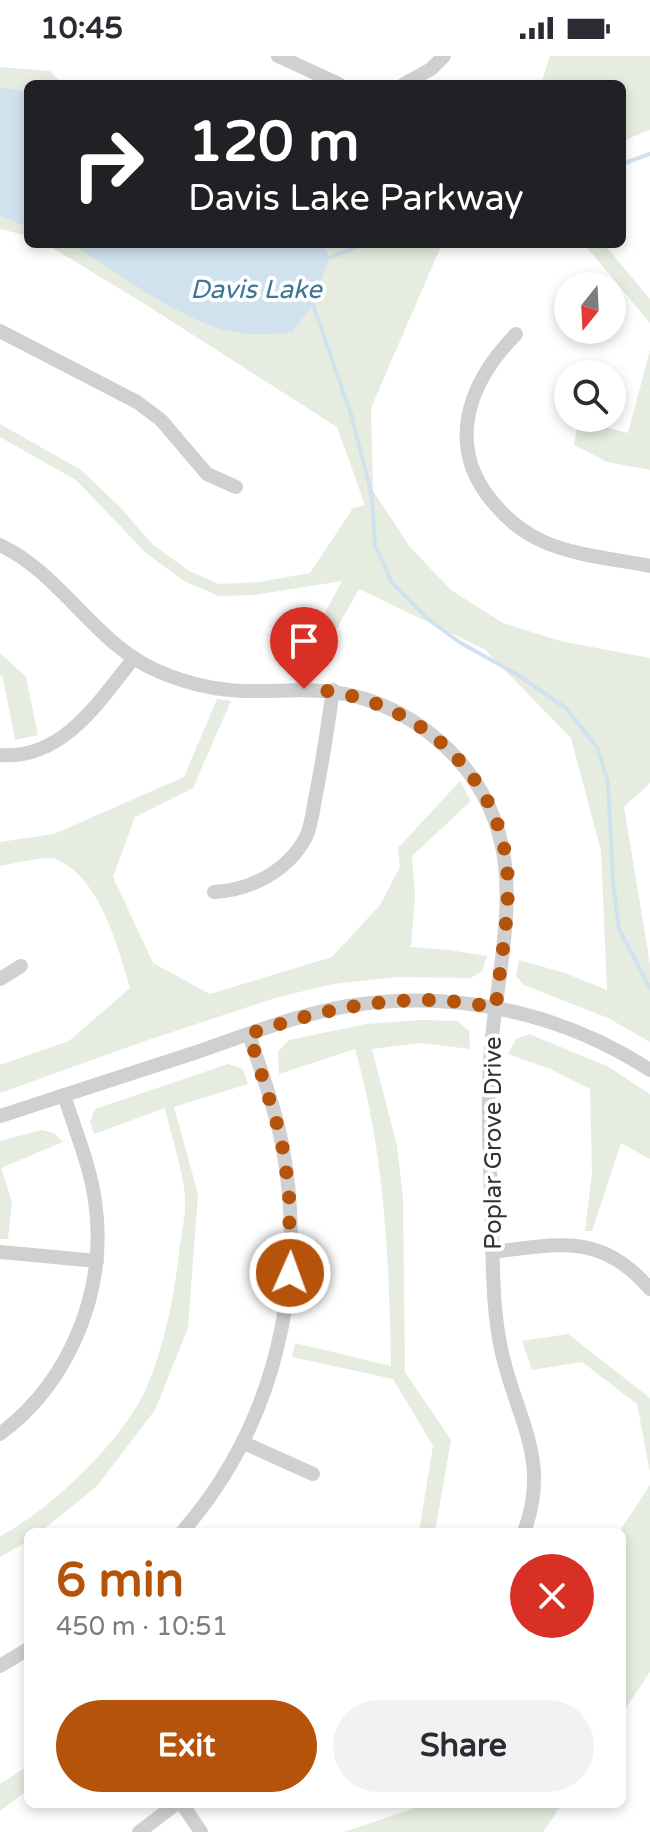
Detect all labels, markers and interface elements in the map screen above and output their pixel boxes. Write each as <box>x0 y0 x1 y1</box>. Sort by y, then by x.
text: 10:45 <box>40 10 123 47</box>
text: 120 m <box>188 109 359 176</box>
icon: right <box>56 112 160 216</box>
text: Davis Lake Parkway <box>188 177 524 220</box>
north arrow <box>554 272 626 344</box>
map controls <box>554 272 626 432</box>
water label: Davis Lake <box>190 274 323 305</box>
button: search <box>554 360 626 432</box>
pin <box>270 607 338 689</box>
icon: arrive <box>282 619 326 663</box>
street label: Poplar Grove Drive <box>479 1036 508 1250</box>
position arrow <box>248 1231 332 1315</box>
text: 6 min <box>56 1552 184 1610</box>
button: close <box>510 1554 594 1638</box>
text: 450 m · 10:51 <box>56 1611 228 1642</box>
button: Exit <box>56 1700 317 1792</box>
button: Share <box>333 1700 594 1792</box>

